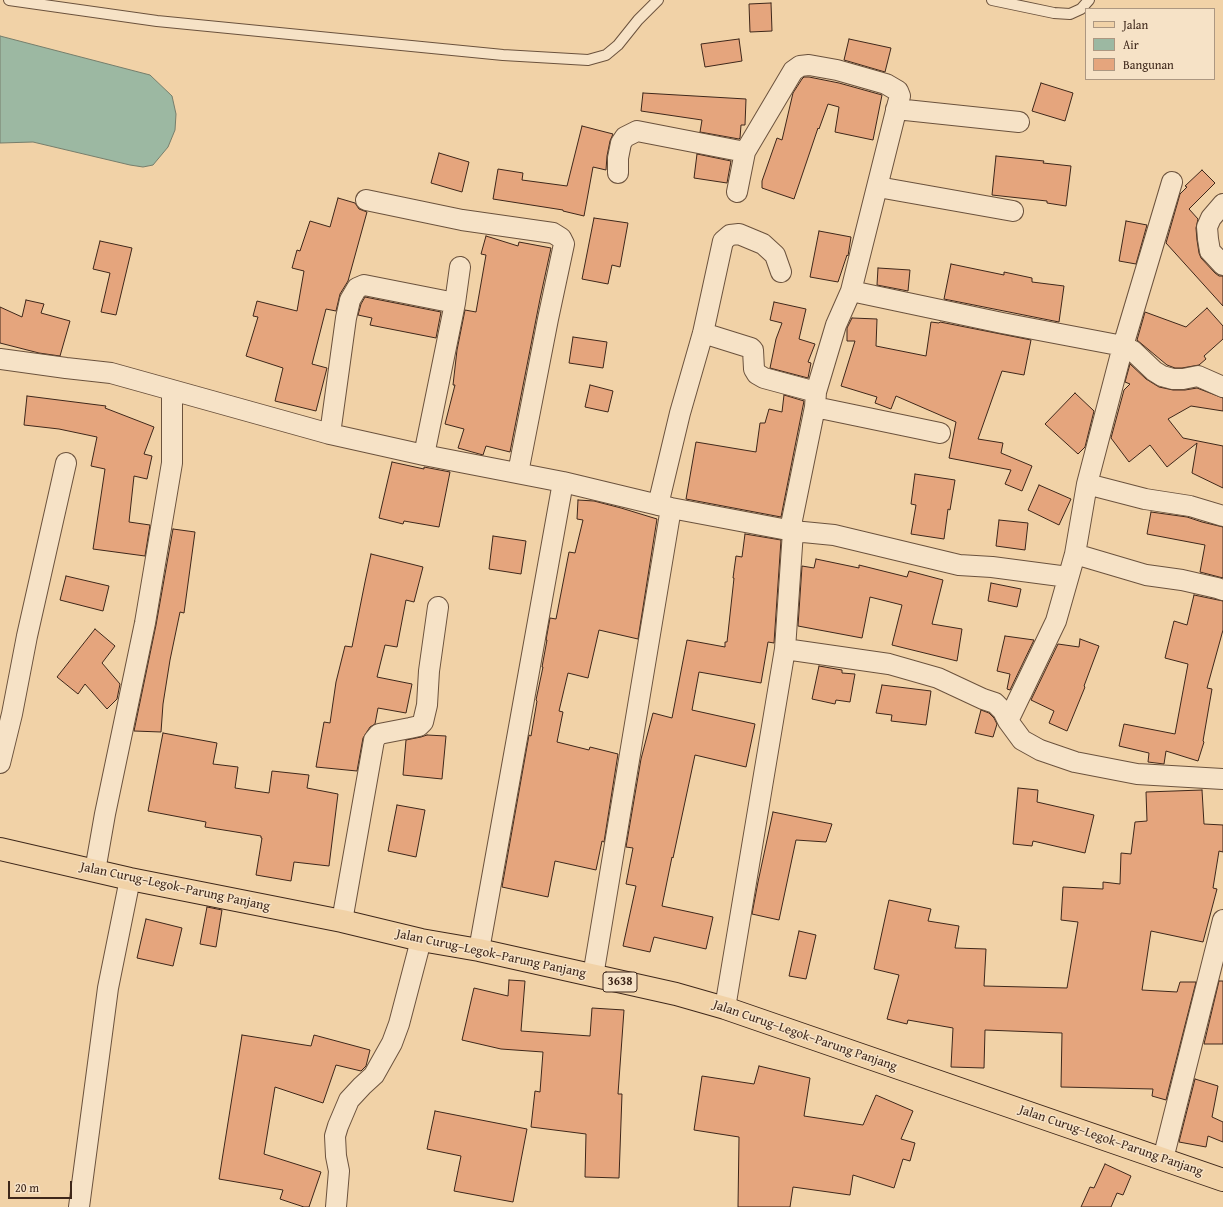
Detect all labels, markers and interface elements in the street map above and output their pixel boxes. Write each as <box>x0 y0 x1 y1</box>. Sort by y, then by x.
legend <box>1085 8 1215 80</box>
text: Jalan <box>1123 16 1148 33</box>
text: Air <box>1123 36 1139 53</box>
text: Bangunan <box>1123 56 1174 73</box>
street label: Jalan Curug–Legok–Parung Panjang <box>79 859 271 915</box>
street label: Jalan Curug–Legok–Parung Panjang <box>395 926 587 982</box>
road number: 3638 <box>603 972 637 992</box>
street label: Jalan Curug–Legok–Parung Panjang <box>711 997 899 1075</box>
street label: Jalan Curug–Legok–Parung Panjang <box>1017 1102 1205 1180</box>
scale bar <box>10 1173 74 1199</box>
text: 20 m <box>15 1179 39 1196</box>

